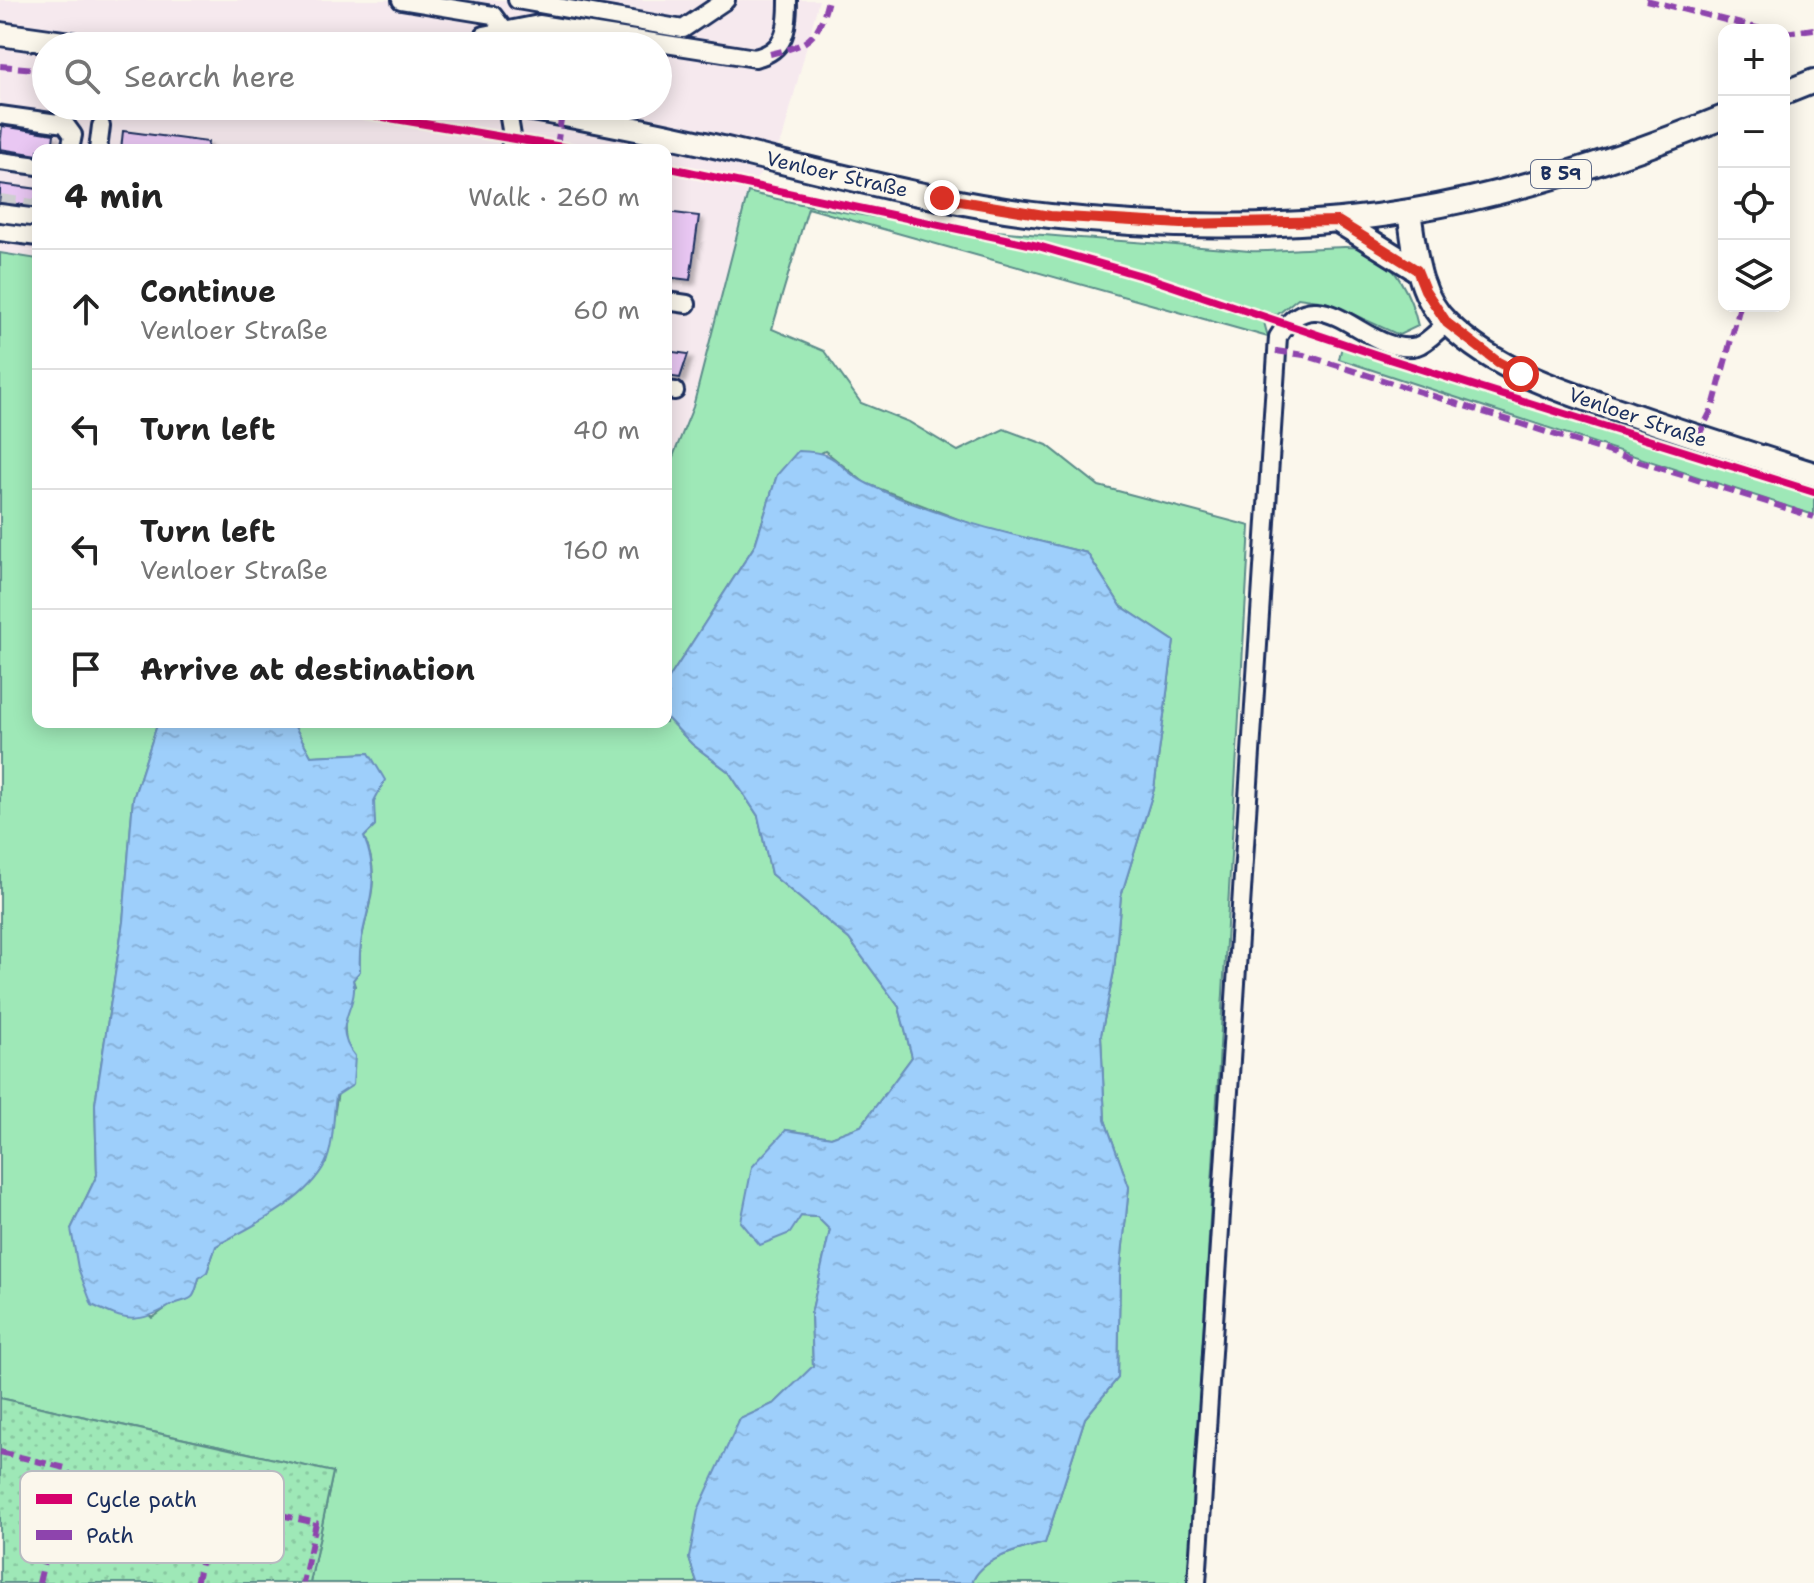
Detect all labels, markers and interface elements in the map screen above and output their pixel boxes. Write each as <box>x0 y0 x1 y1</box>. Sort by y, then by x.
map controls <box>1718 24 1790 312</box>
button: + <box>1718 24 1790 96</box>
search box <box>32 32 672 120</box>
icon: search <box>60 54 104 98</box>
text: Search here <box>124 56 295 97</box>
button: − <box>1718 96 1790 168</box>
street label: Venloer Straße <box>764 145 910 203</box>
road number: B 59 <box>1531 160 1591 188</box>
button: locate <box>1718 168 1790 240</box>
text: 4 min <box>64 173 163 219</box>
text: Walk · 260 m <box>468 179 640 214</box>
route end <box>924 180 960 216</box>
button: layers <box>1718 240 1790 312</box>
text: Continue <box>140 271 276 312</box>
icon: ahead <box>64 287 108 331</box>
text: 60 m <box>573 292 640 327</box>
text: Venloer Straße <box>140 312 328 347</box>
route start <box>1503 356 1539 392</box>
street label: Venloer Straße <box>1565 381 1711 453</box>
icon: left <box>64 407 108 451</box>
text: Turn left <box>140 409 275 450</box>
text: 40 m <box>573 412 640 447</box>
text: Turn left <box>140 511 275 552</box>
icon: left <box>64 527 108 571</box>
text: 160 m <box>563 532 640 567</box>
text: Venloer Straße <box>140 552 328 587</box>
icon: arrive <box>64 647 108 691</box>
text: Arrive at destination <box>140 649 475 690</box>
legend <box>20 1471 284 1563</box>
text: Cycle path <box>86 1485 197 1514</box>
text: Path <box>86 1521 134 1550</box>

